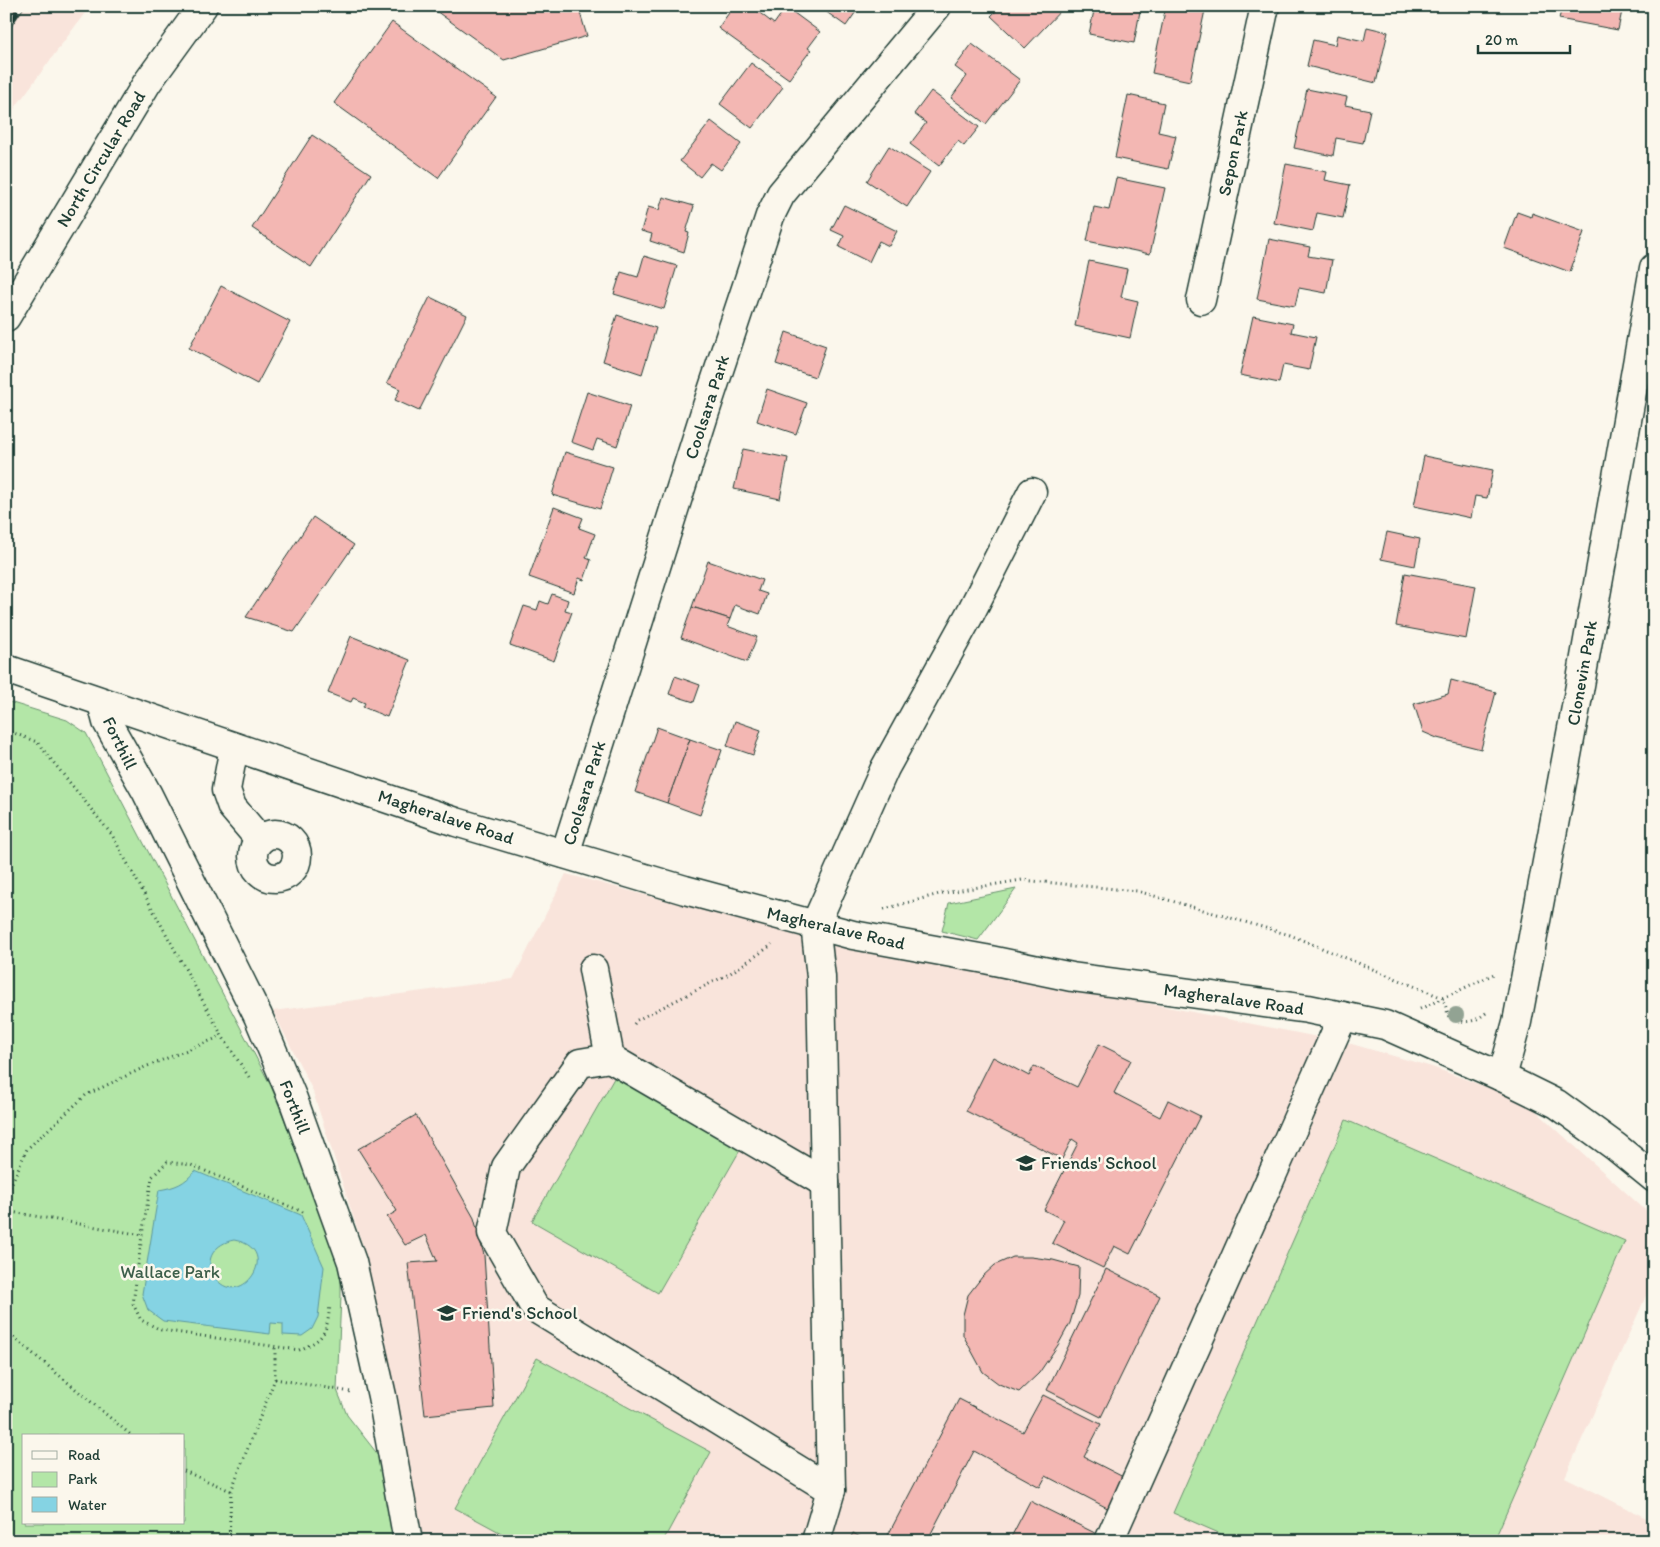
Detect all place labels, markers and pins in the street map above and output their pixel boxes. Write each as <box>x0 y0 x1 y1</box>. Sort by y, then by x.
school or university icon: Friends' School <box>1015 1152 1037 1174</box>
place label: Friends' School <box>1041 1152 1157 1174</box>
school or university icon: Friend's School <box>436 1302 458 1324</box>
place label: Friend's School <box>462 1302 578 1324</box>

